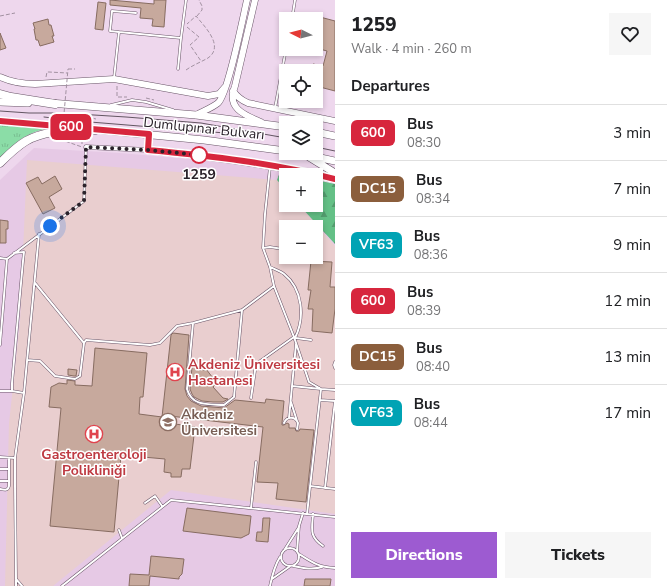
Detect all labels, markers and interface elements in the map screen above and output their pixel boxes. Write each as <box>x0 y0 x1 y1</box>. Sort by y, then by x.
north arrow <box>279 12 323 56</box>
map controls <box>279 12 323 264</box>
text: 1259 <box>351 12 397 38</box>
button: heart <box>609 13 651 55</box>
text: Walk · 4 min · 260 m <box>351 40 472 58</box>
button: locate <box>279 64 323 108</box>
text: Departures <box>351 76 430 96</box>
street label: Dumlupınar Bulvarı <box>142 113 265 144</box>
line badge: 600 <box>48 114 94 140</box>
text: Bus <box>407 114 433 134</box>
button: layers <box>279 116 323 160</box>
text: 600 <box>58 117 84 136</box>
text: 600 <box>360 123 386 142</box>
text: 3 min <box>613 123 651 143</box>
text: 08:30 <box>407 134 441 152</box>
marker: 1259 <box>190 146 208 164</box>
place label: 1259 <box>182 165 216 184</box>
button: + <box>279 168 323 212</box>
text: Bus <box>416 170 442 190</box>
text: DC15 <box>359 179 396 198</box>
text: 7 min <box>613 179 651 199</box>
text: 08:34 <box>416 190 450 208</box>
your location <box>40 216 60 236</box>
button: − <box>279 220 323 264</box>
text: Bus <box>414 226 440 246</box>
text: VF63 <box>359 235 394 254</box>
text: 9 min <box>613 235 651 255</box>
text: 08:36 <box>414 246 448 264</box>
text: Bus <box>407 282 433 302</box>
text: 600 <box>360 291 386 310</box>
text: 12 min <box>604 291 651 311</box>
text: 08:39 <box>407 302 441 320</box>
text: Bus <box>416 338 442 358</box>
text: DC15 <box>359 347 396 366</box>
text: 13 min <box>604 347 651 367</box>
place label: Akdeniz Üniversitesi Hastanesi <box>188 355 320 390</box>
text: 08:40 <box>416 358 450 376</box>
hospital icon: Akdeniz Üniversitesi Hastanesi <box>165 362 185 382</box>
text: Bus <box>414 394 440 414</box>
text: VF63 <box>359 403 394 422</box>
text: 17 min <box>604 403 651 423</box>
place label: Akdeniz Üniversitesi <box>181 405 257 440</box>
school or university icon: Akdeniz Üniversitesi <box>158 412 178 432</box>
text: 08:44 <box>414 414 448 432</box>
hospital icon: Gastroenteroloji Polikliniği <box>84 424 104 444</box>
place label: Gastroenteroloji Polikliniği <box>41 445 147 480</box>
button: Directions <box>351 532 497 578</box>
button: Tickets <box>505 532 651 578</box>

